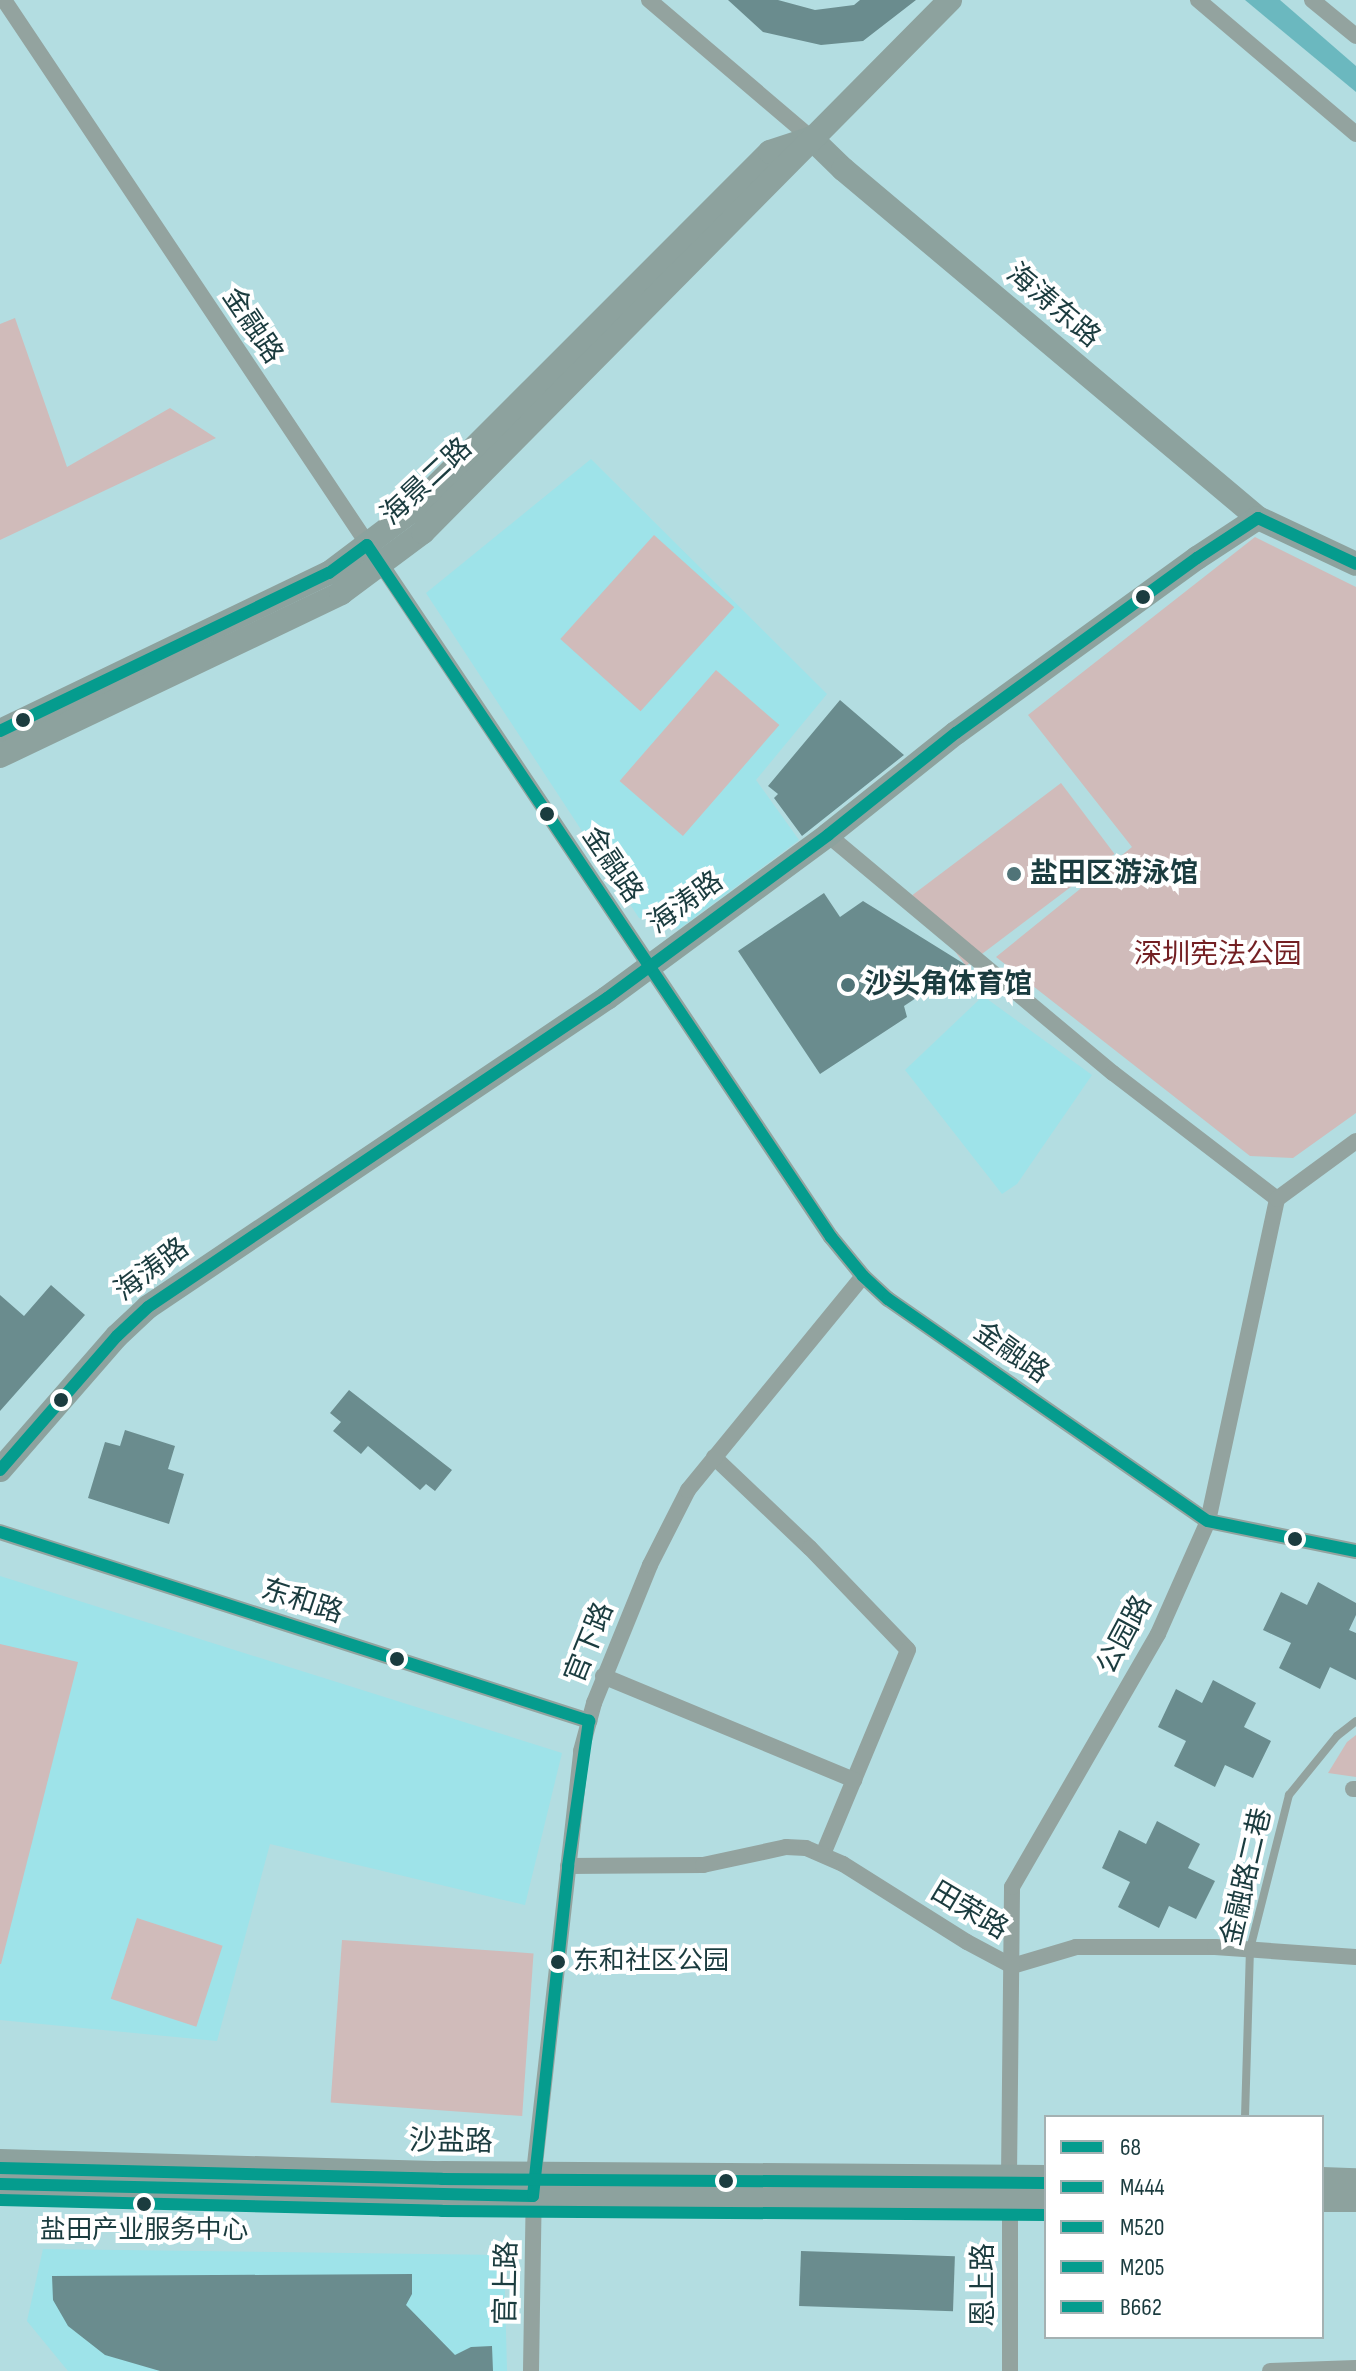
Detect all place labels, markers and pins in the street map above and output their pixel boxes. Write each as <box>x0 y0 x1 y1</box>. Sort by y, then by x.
unlabelled marker <box>1135 589 1151 605</box>
unlabelled marker <box>15 712 31 728</box>
unlabelled marker <box>539 806 555 822</box>
place label: 盐田区游泳馆 <box>1030 857 1198 891</box>
marker: 盐田区游泳馆 <box>1005 865 1023 883</box>
place label: 沙头角体育馆 <box>864 968 1032 1002</box>
marker: 沙头角体育馆 <box>839 976 857 994</box>
unlabelled marker <box>53 1392 69 1408</box>
unlabelled marker <box>1287 1531 1303 1547</box>
unlabelled marker <box>389 1651 405 1667</box>
place label: 东和社区公园 <box>573 1946 729 1978</box>
marker: 东和社区公园 <box>550 1954 566 1970</box>
unlabelled marker <box>718 2173 734 2189</box>
marker: 盐田产业服务中心 <box>136 2196 152 2212</box>
place label: 盐田产业服务中心 <box>40 2215 248 2247</box>

